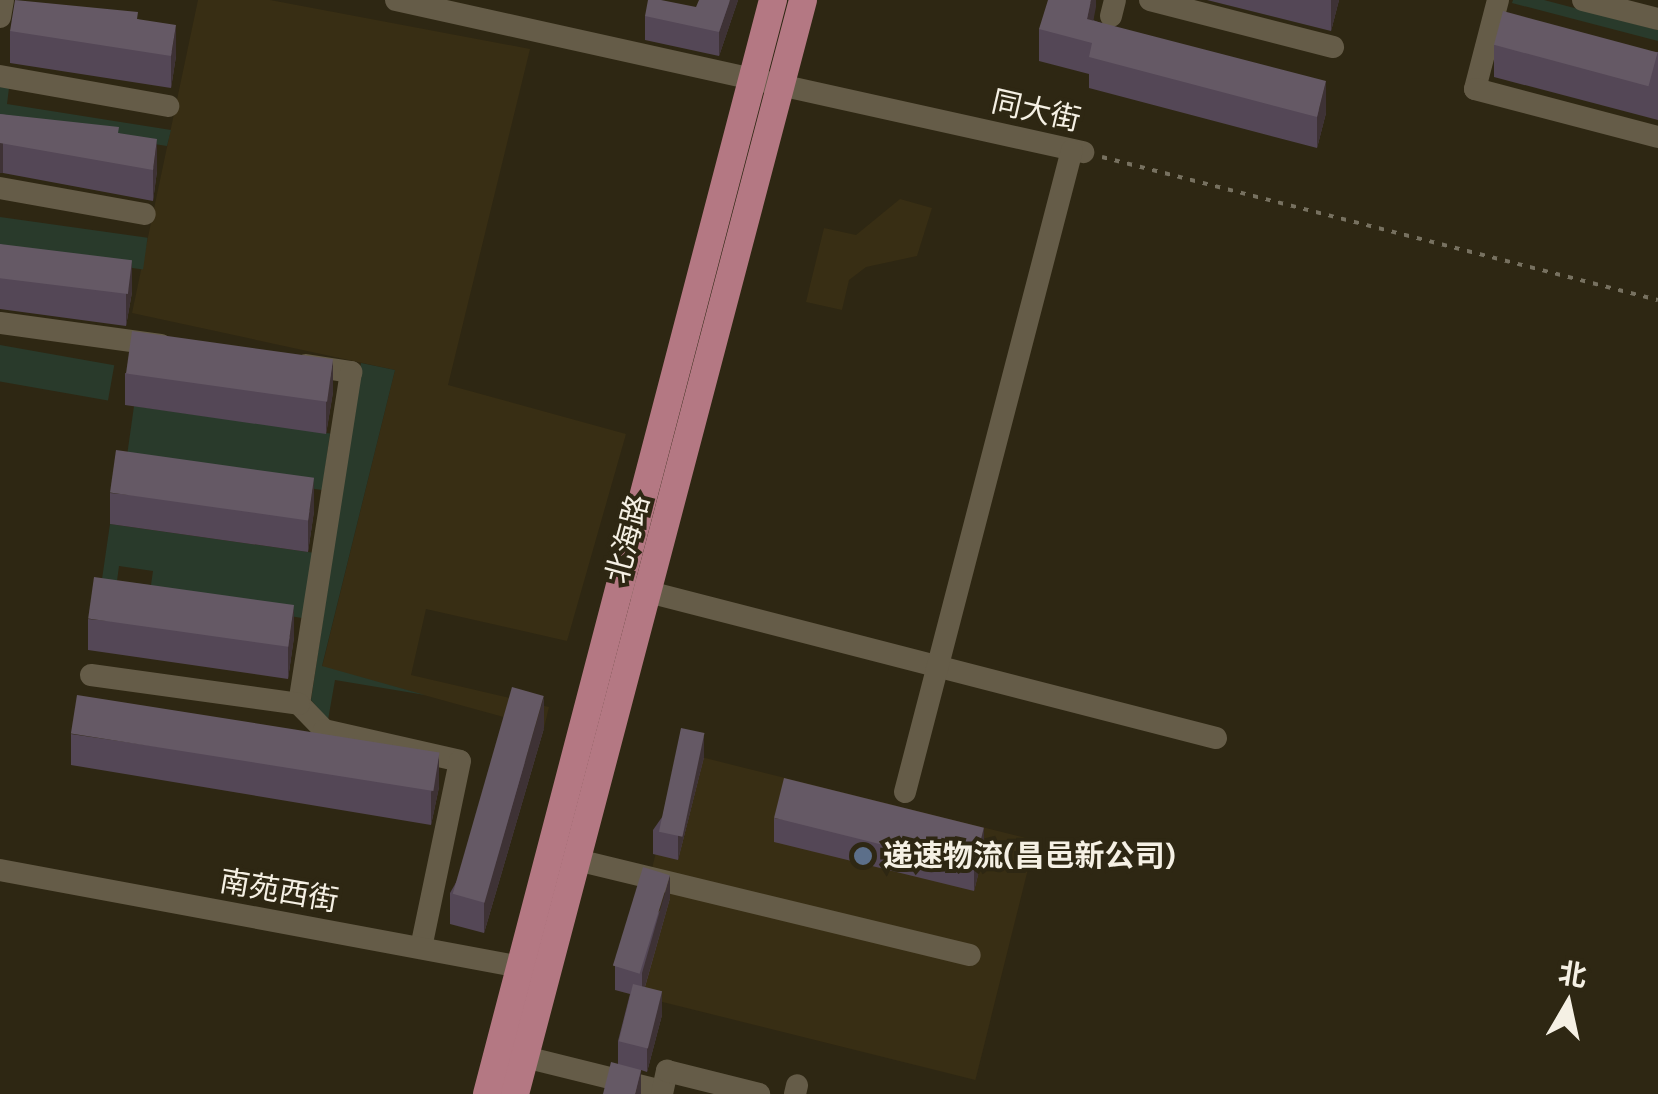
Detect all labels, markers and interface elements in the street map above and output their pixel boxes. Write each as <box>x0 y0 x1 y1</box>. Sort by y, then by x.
street label: 同大街 <box>988 83 1084 139</box>
street label: 北海路 <box>599 491 657 587</box>
place label: 递速物流(昌邑新公司) <box>883 838 1176 874</box>
marker: 递速物流(昌邑新公司) <box>852 845 874 867</box>
street label: 南苑西街 <box>217 863 341 919</box>
north arrow <box>1518 954 1618 1054</box>
text: 北 <box>1556 955 1589 993</box>

